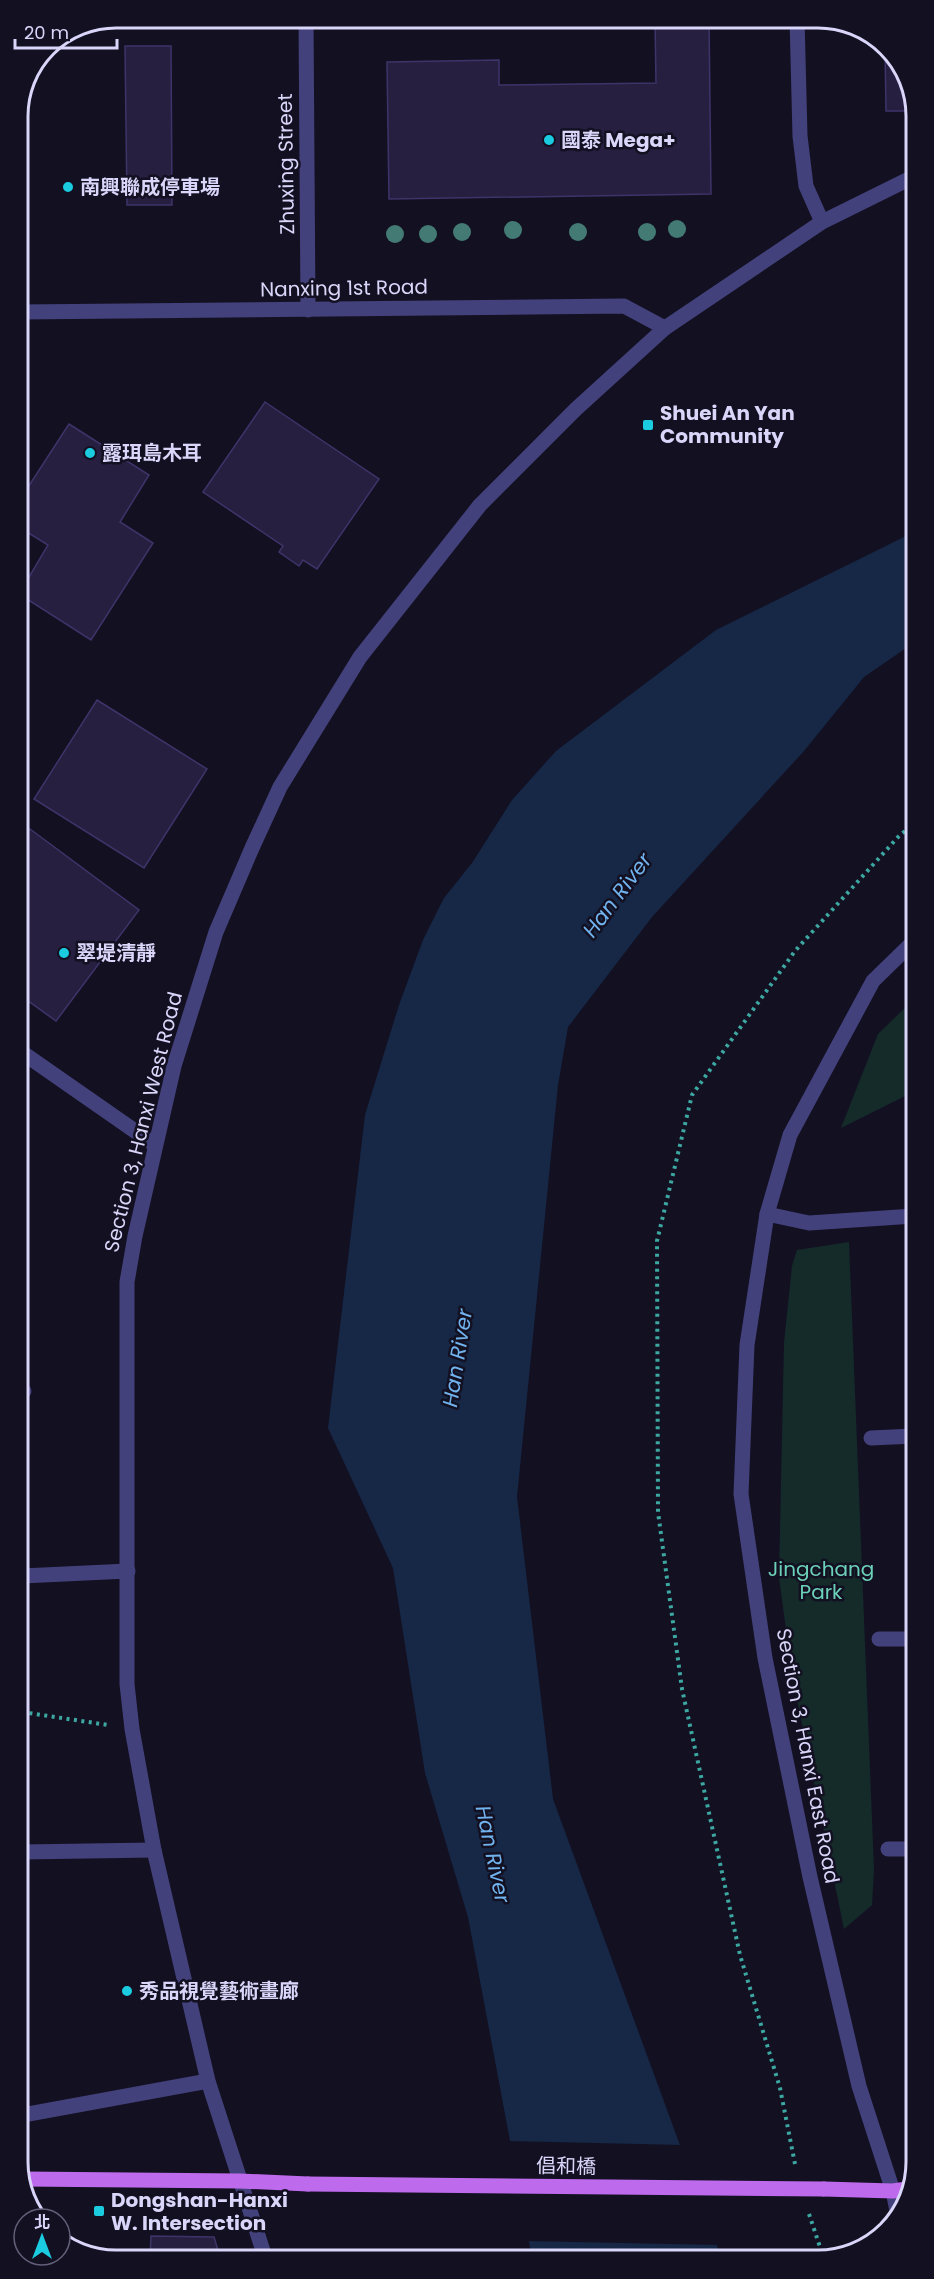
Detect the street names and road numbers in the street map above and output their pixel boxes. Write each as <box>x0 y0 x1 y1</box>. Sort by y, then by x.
street label: Zhuxing Street <box>271 93 301 235</box>
street label: Nanxing 1st Road <box>260 273 428 303</box>
street label: Section 3, Hanxi West Road <box>97 989 189 1255</box>
street label: Section 3, Hanxi East Road <box>770 1626 846 1886</box>
street label: 倡和橋 <box>536 2151 596 2181</box>

